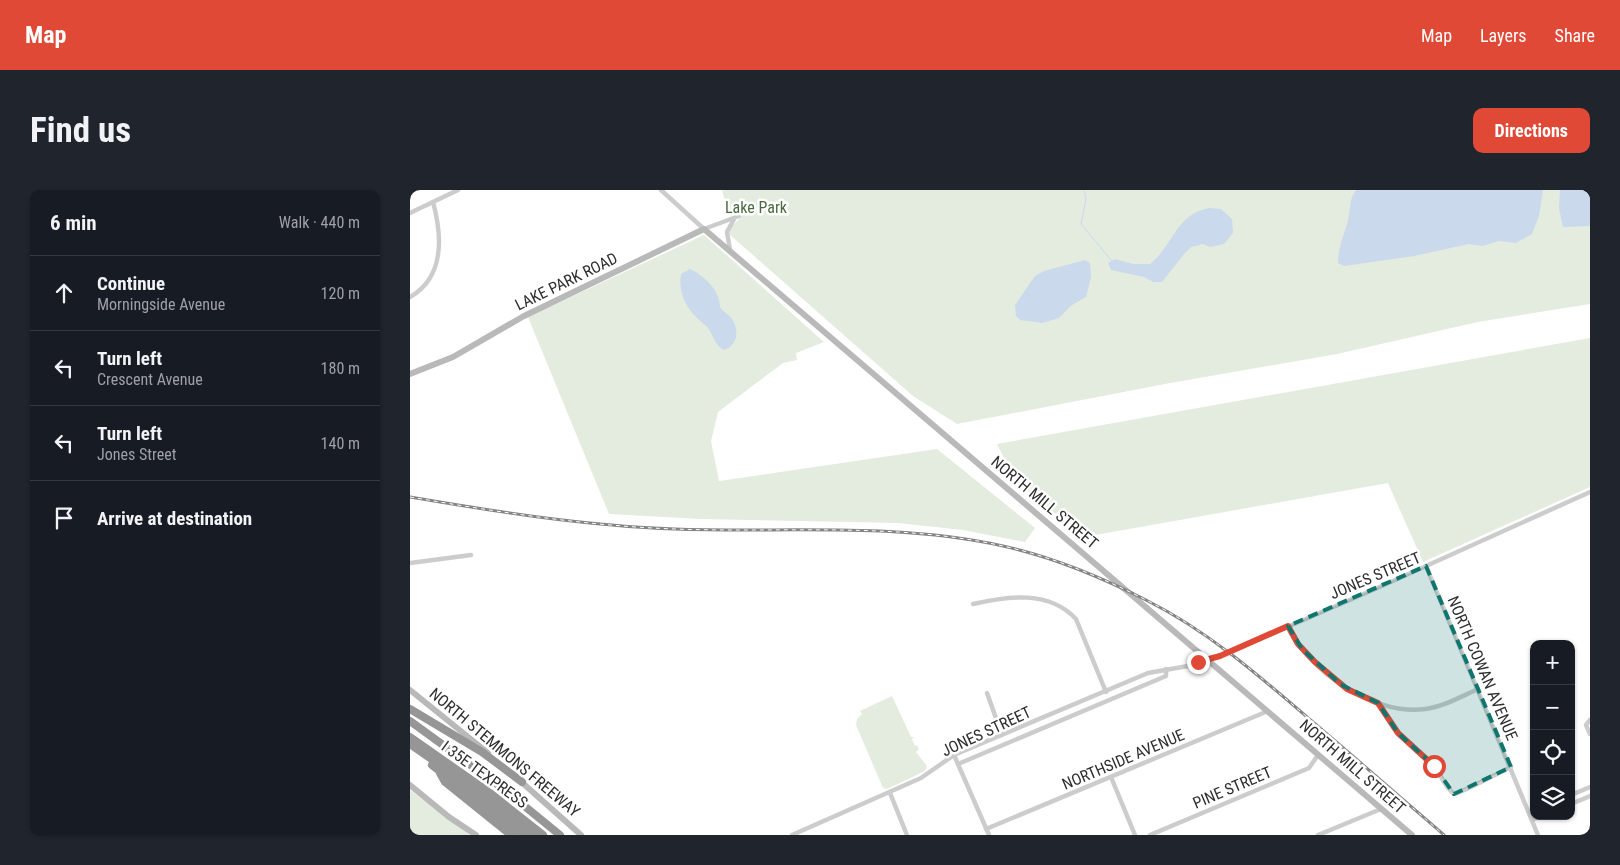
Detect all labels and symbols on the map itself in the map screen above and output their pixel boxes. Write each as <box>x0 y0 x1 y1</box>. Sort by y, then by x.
park label: Lake Park <box>725 198 788 217</box>
street label: LAKE PARK ROAD <box>512 248 621 314</box>
street label: NORTH MILL STREET <box>987 452 1102 553</box>
street label: JONES STREET <box>1327 548 1423 603</box>
street label: NORTH COWAN AVENUE <box>1444 593 1522 743</box>
route end <box>1187 651 1210 674</box>
street label: NORTH STEMMONS FREEWAY <box>426 684 584 821</box>
street label: JONES STREET <box>938 702 1034 760</box>
street label: NORTH MILL STREET <box>1296 715 1409 817</box>
street label: NORTHSIDE AVENUE <box>1059 725 1187 794</box>
street label: I 35E TEXPRESS <box>438 737 531 812</box>
route start <box>1423 755 1446 778</box>
street label: PINE STREET <box>1190 762 1275 813</box>

